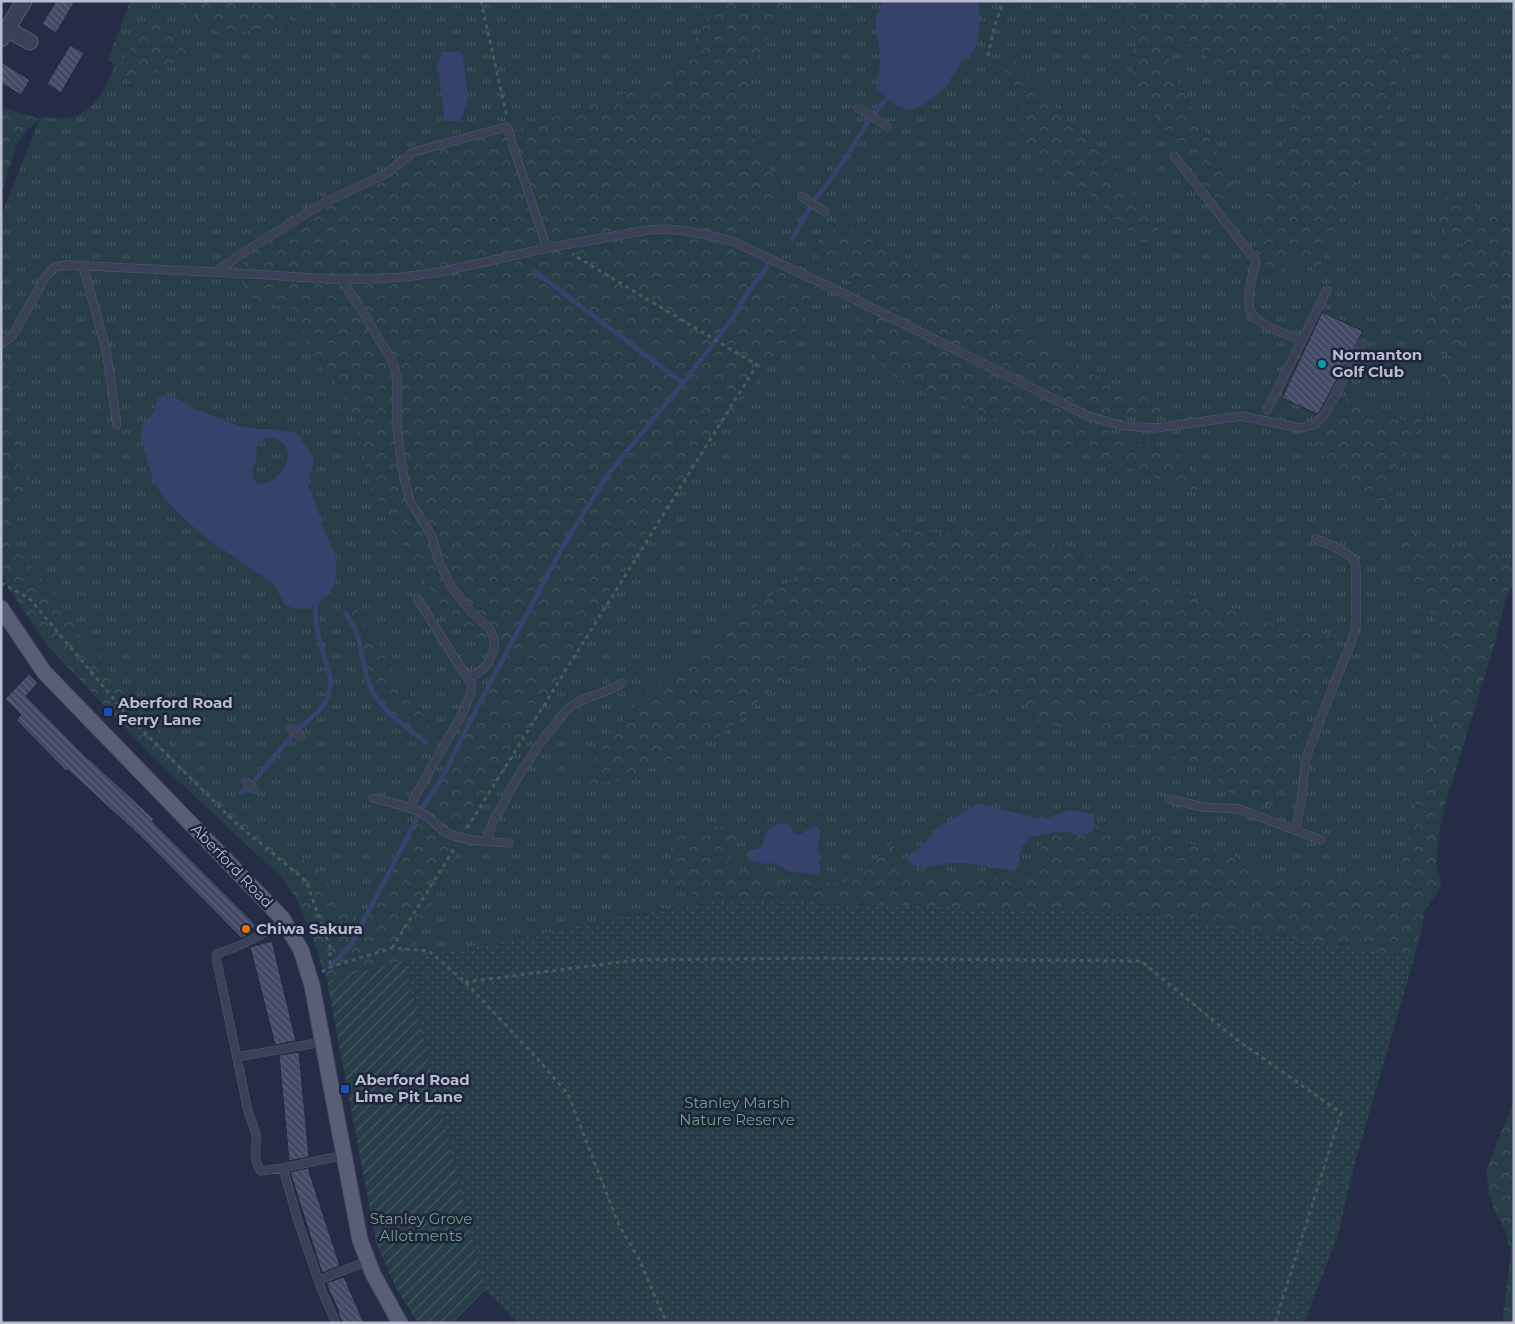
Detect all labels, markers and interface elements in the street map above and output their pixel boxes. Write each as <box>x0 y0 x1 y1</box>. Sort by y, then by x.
place label: Normanton Golf Club <box>1332 345 1422 381</box>
marker: Normanton Golf Club <box>1316 358 1328 370</box>
place label: Aberford Road Ferry Lane <box>117 693 233 729</box>
marker: Aberford Road Ferry Lane <box>102 706 114 718</box>
street label: Aberford Road <box>187 820 277 912</box>
place label: Chiwa Sakura <box>256 919 363 938</box>
marker: Chiwa Sakura <box>240 923 252 935</box>
place label: Aberford Road Lime Pit Lane <box>354 1070 470 1106</box>
marker: Aberford Road Lime Pit Lane <box>339 1083 351 1095</box>
park label: Stanley Marsh Nature Reserve <box>679 1093 795 1129</box>
park label: Stanley Grove Allotments <box>370 1209 472 1245</box>

